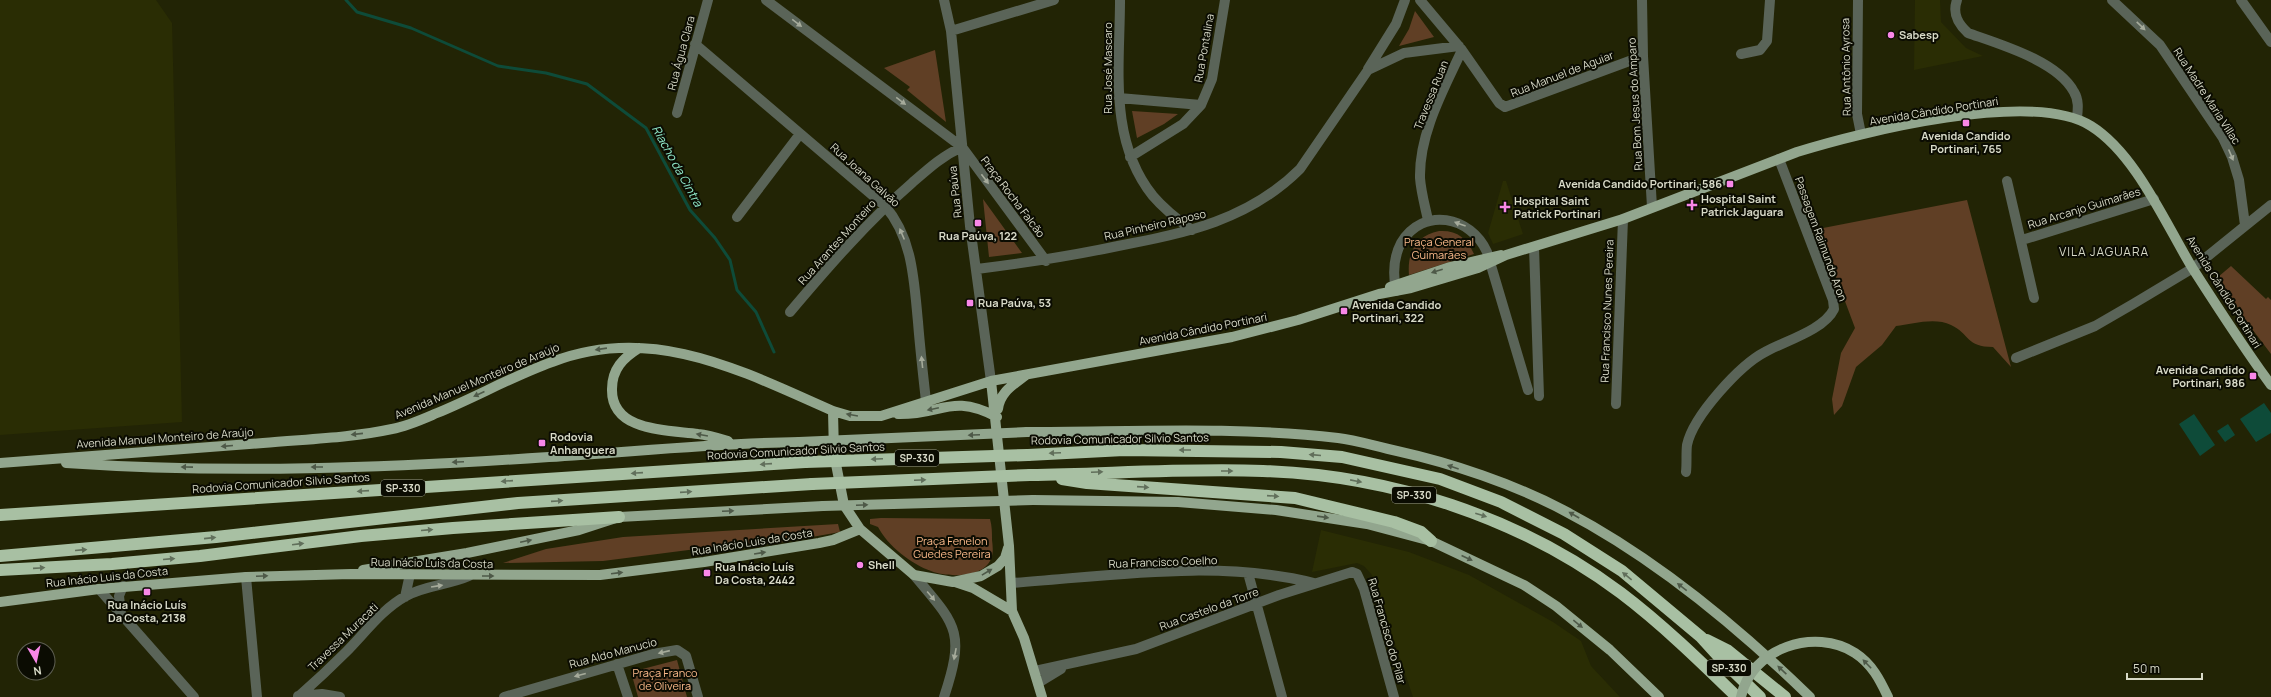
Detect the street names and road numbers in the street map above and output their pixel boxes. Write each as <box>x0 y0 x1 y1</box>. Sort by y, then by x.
street label: Rua Pontalina <box>1190 12 1217 84</box>
street label: Rua Água Clara <box>663 14 698 92</box>
street label: Rua Antônio Ayrosa <box>1837 18 1854 116</box>
street label: Rua José Mascaro <box>1100 22 1115 114</box>
street label: Rua Bom Jesus do Amparo <box>1624 37 1645 171</box>
street label: Rua Madre Maria Villac <box>2170 44 2244 147</box>
street label: Rua Manuel de Aguiar <box>1508 47 1616 100</box>
street label: Travessa Ruan <box>1410 58 1451 132</box>
street label: Avenida Cândido Portinari <box>1868 93 1999 128</box>
street label: Rua Joana Galvão <box>827 139 904 210</box>
street label: Praça Rocha Falcão <box>978 153 1049 241</box>
street label: Rua Paúva <box>944 165 965 219</box>
street label: Passagem Raimundo Aron <box>1792 174 1851 303</box>
street label: Rua Arcanjo Guimarães <box>2026 183 2142 232</box>
street label: Rua Arantes Monteiro <box>794 196 879 287</box>
street label: Rua Pinheiro Raposo <box>1103 205 1208 244</box>
street label: Avenida Cândido Portinari <box>2184 233 2265 351</box>
street label: Rua Francisco Nunes Pereira <box>1597 239 1616 383</box>
street label: Avenida Cândido Portinari <box>1138 309 1268 348</box>
street label: Avenida Manuel Monteiro de Araújo <box>392 339 562 422</box>
street label: Avenida Manuel Monteiro de Araújo <box>76 424 255 451</box>
street label: Rodovia Comunicador Silvio Santos <box>1031 429 1209 448</box>
street label: Rodovia Comunicador Silvio Santos <box>707 438 885 463</box>
road number: SP-330 <box>895 450 939 466</box>
street label: Rodovia Comunicador Silvio Santos <box>192 469 371 496</box>
road number: SP-330 <box>381 480 425 496</box>
road number: SP-330 <box>1392 487 1436 503</box>
street label: Rua Inácio Luis da Costa <box>690 525 814 558</box>
street label: Rua Francisco Coelho <box>1108 552 1218 571</box>
street label: Rua Inácio Luis da Costa <box>371 554 493 571</box>
street label: Rua Inácio Luis da Costa <box>45 563 169 590</box>
street label: Rua Francisco do Pilar <box>1365 576 1410 686</box>
street label: Rua Castelo da Torre <box>1157 583 1261 633</box>
street label: Travessa Muracati <box>304 599 381 674</box>
street label: Rua Aldo Manucio <box>567 634 659 671</box>
road number: SP-330 <box>1707 660 1751 676</box>

